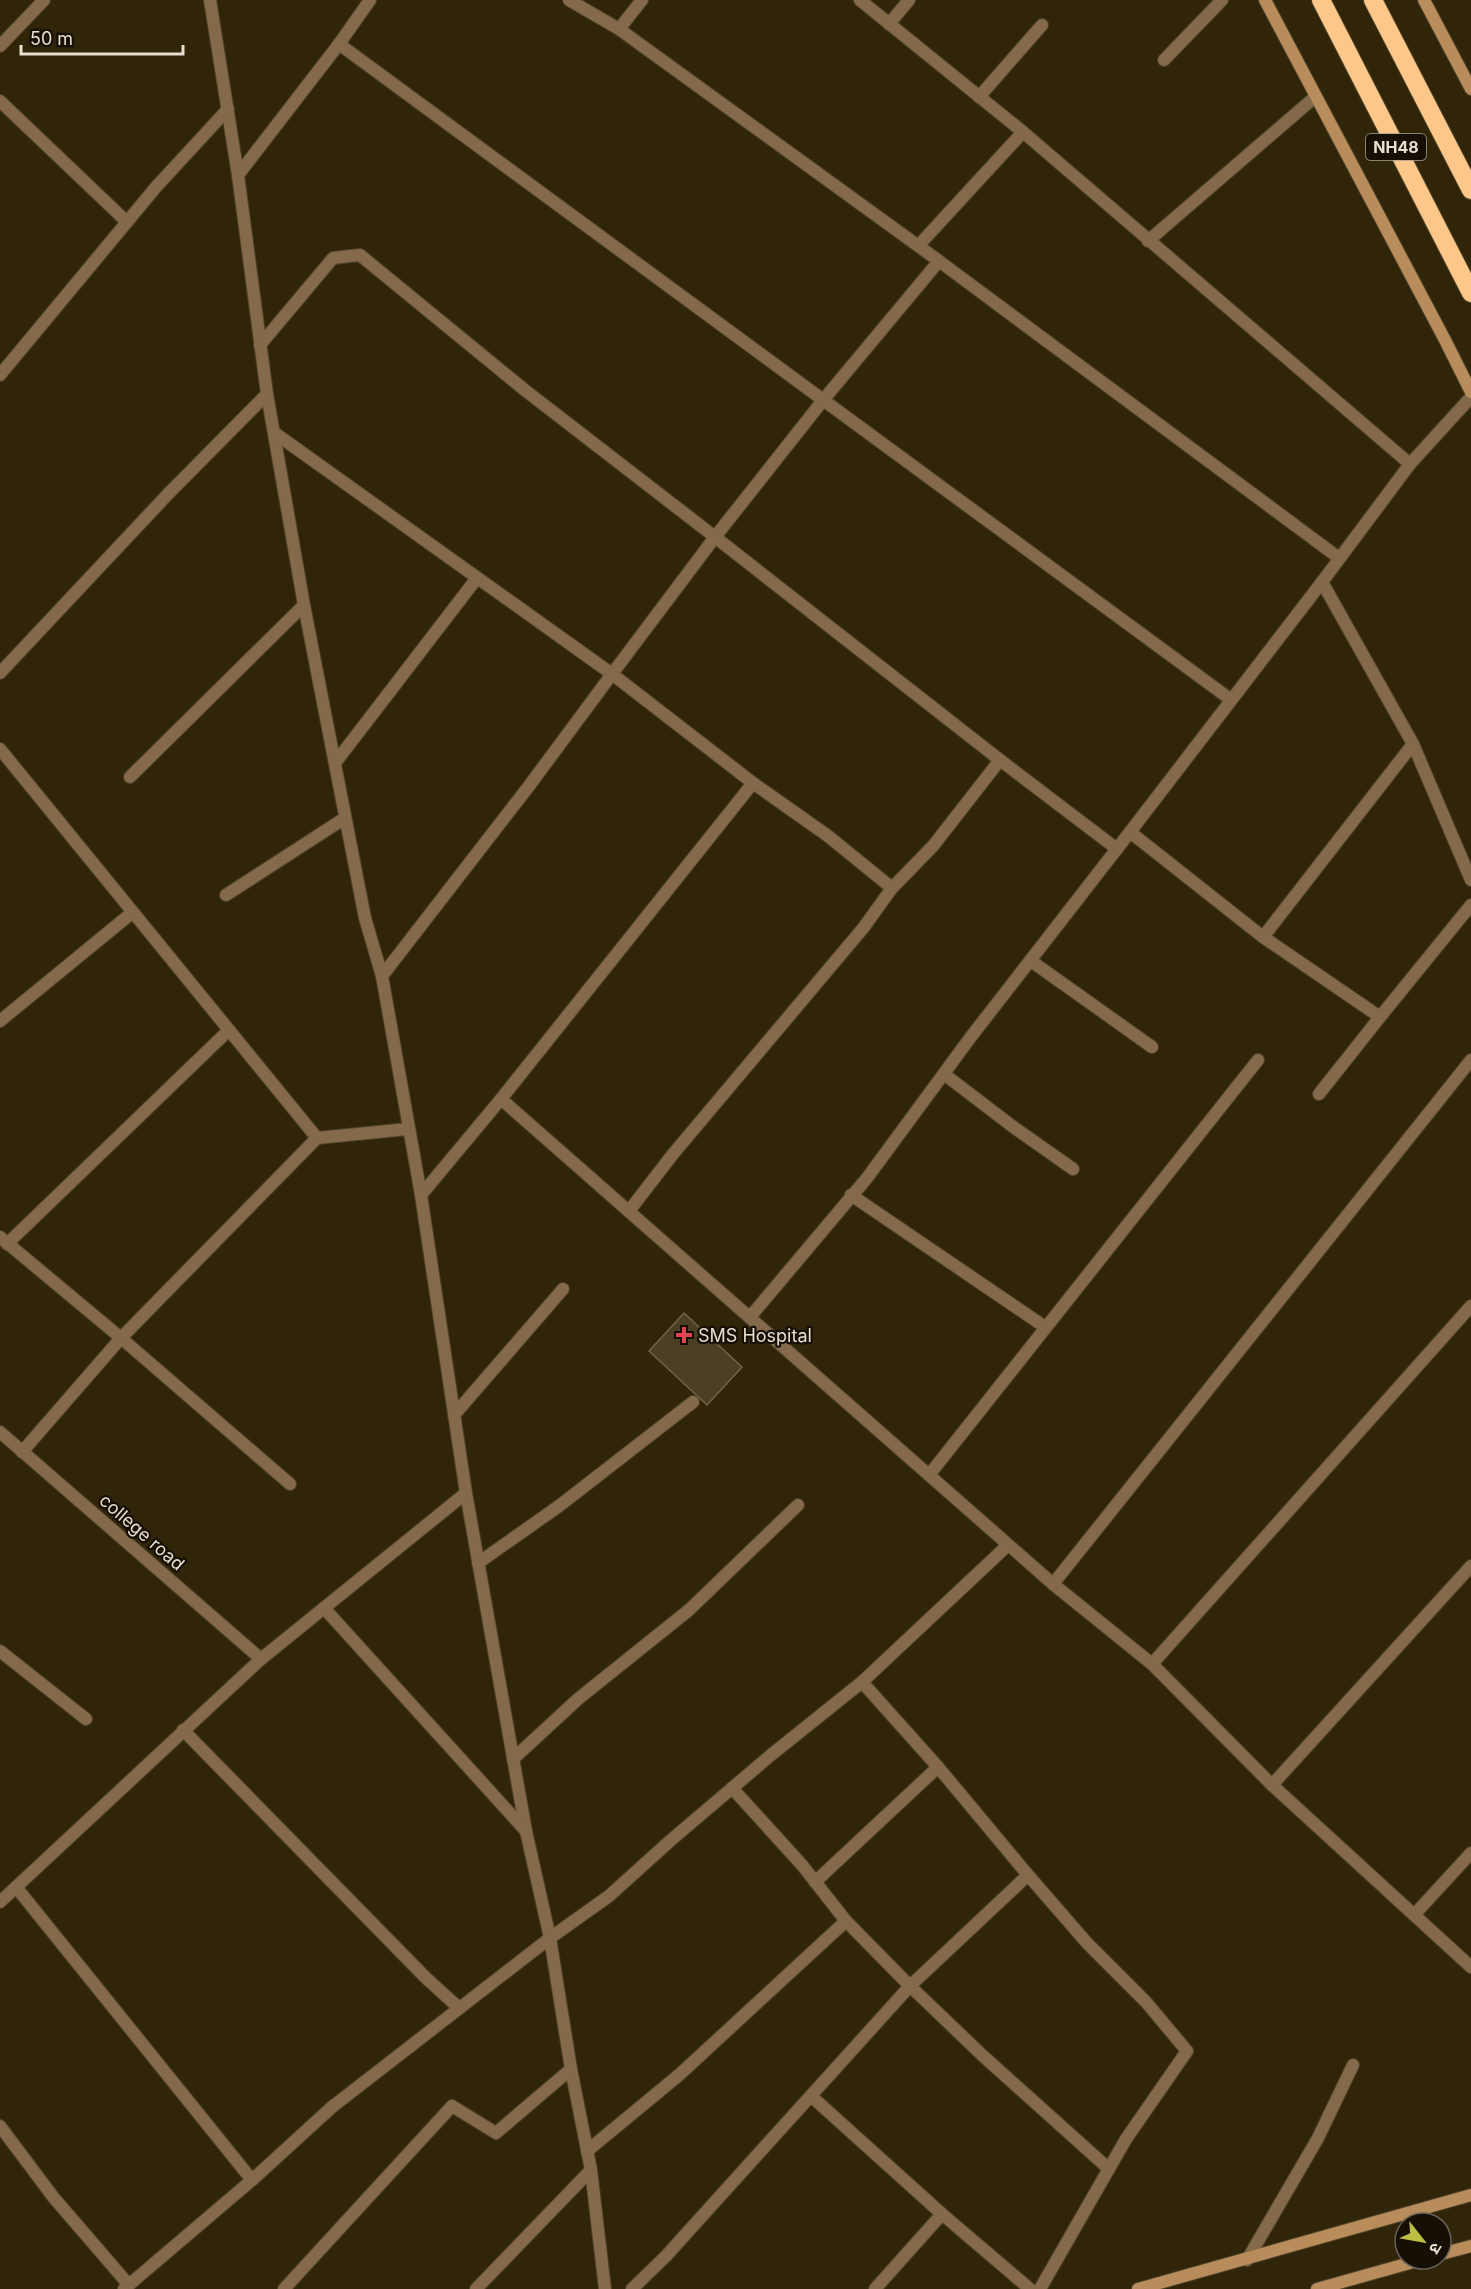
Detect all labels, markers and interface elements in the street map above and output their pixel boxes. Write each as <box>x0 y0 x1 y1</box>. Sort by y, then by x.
scale bar <box>21 18 183 56</box>
text: 50 m <box>30 28 73 49</box>
road number: NH48 <box>1366 134 1426 160</box>
place label: SMS Hospital <box>698 1325 812 1346</box>
marker: SMS Hospital <box>675 1326 693 1344</box>
street label: college road <box>95 1489 189 1575</box>
north arrow <box>1393 2211 1453 2271</box>
text: उ <box>1425 2240 1447 2258</box>

